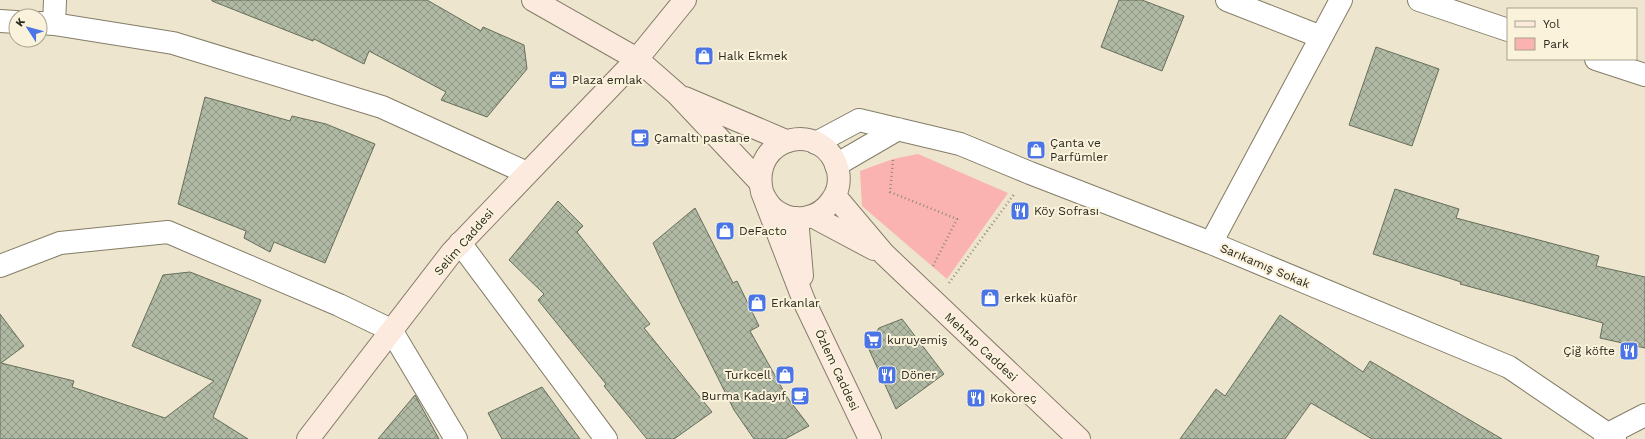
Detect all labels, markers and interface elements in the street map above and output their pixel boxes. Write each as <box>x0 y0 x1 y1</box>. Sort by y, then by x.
north arrow <box>8 8 48 48</box>
legend <box>1507 8 1637 60</box>
text: K <box>13 15 28 29</box>
text: Yol <box>1543 17 1560 31</box>
text: Park <box>1543 37 1569 51</box>
shop icon: Halk Ekmek <box>693 45 715 67</box>
place label: Halk Ekmek <box>718 49 788 63</box>
office icon: Plaza emlak <box>547 69 569 91</box>
place label: Plaza emlak <box>572 73 643 87</box>
cafe icon: Çamaltı pastane <box>629 127 651 149</box>
place label: Çamaltı pastane <box>654 131 750 145</box>
place label: Çanta ve Parfümler <box>1050 136 1108 164</box>
shop icon: Çanta ve Parfümler <box>1025 139 1047 161</box>
restaurant icon: Köy Sofrası <box>1009 200 1031 222</box>
place label: Köy Sofrası <box>1034 204 1099 218</box>
street label: Selim Caddesi <box>431 206 497 278</box>
shop icon: DeFacto <box>714 220 736 242</box>
place label: DeFacto <box>739 224 787 238</box>
street label: Sarıkamış Sokak <box>1218 241 1312 291</box>
shop icon: erkek küaför <box>979 287 1001 309</box>
place label: erkek küaför <box>1004 291 1078 305</box>
shop icon: Erkanlar <box>746 292 768 314</box>
place label: Erkanlar <box>771 296 820 310</box>
street label: Mehtap Caddesi <box>942 310 1020 384</box>
street label: Özlem Caddesi <box>812 327 862 413</box>
supermarket icon: kuruyemiş <box>862 329 884 351</box>
place label: kuruyemiş <box>887 333 948 347</box>
restaurant icon: Çiğ köfte <box>1618 340 1640 362</box>
place label: Çiğ köfte <box>1563 344 1615 358</box>
shop icon: Turkcell <box>774 364 796 386</box>
restaurant icon: Döner <box>876 364 898 386</box>
place label: Turkcell <box>725 368 771 382</box>
place label: Döner <box>901 368 936 382</box>
cafe icon: Burma Kadayıf <box>789 385 811 407</box>
restaurant icon: Kokoreç <box>965 387 987 409</box>
place label: Burma Kadayıf <box>701 389 786 403</box>
place label: Kokoreç <box>990 391 1037 405</box>

